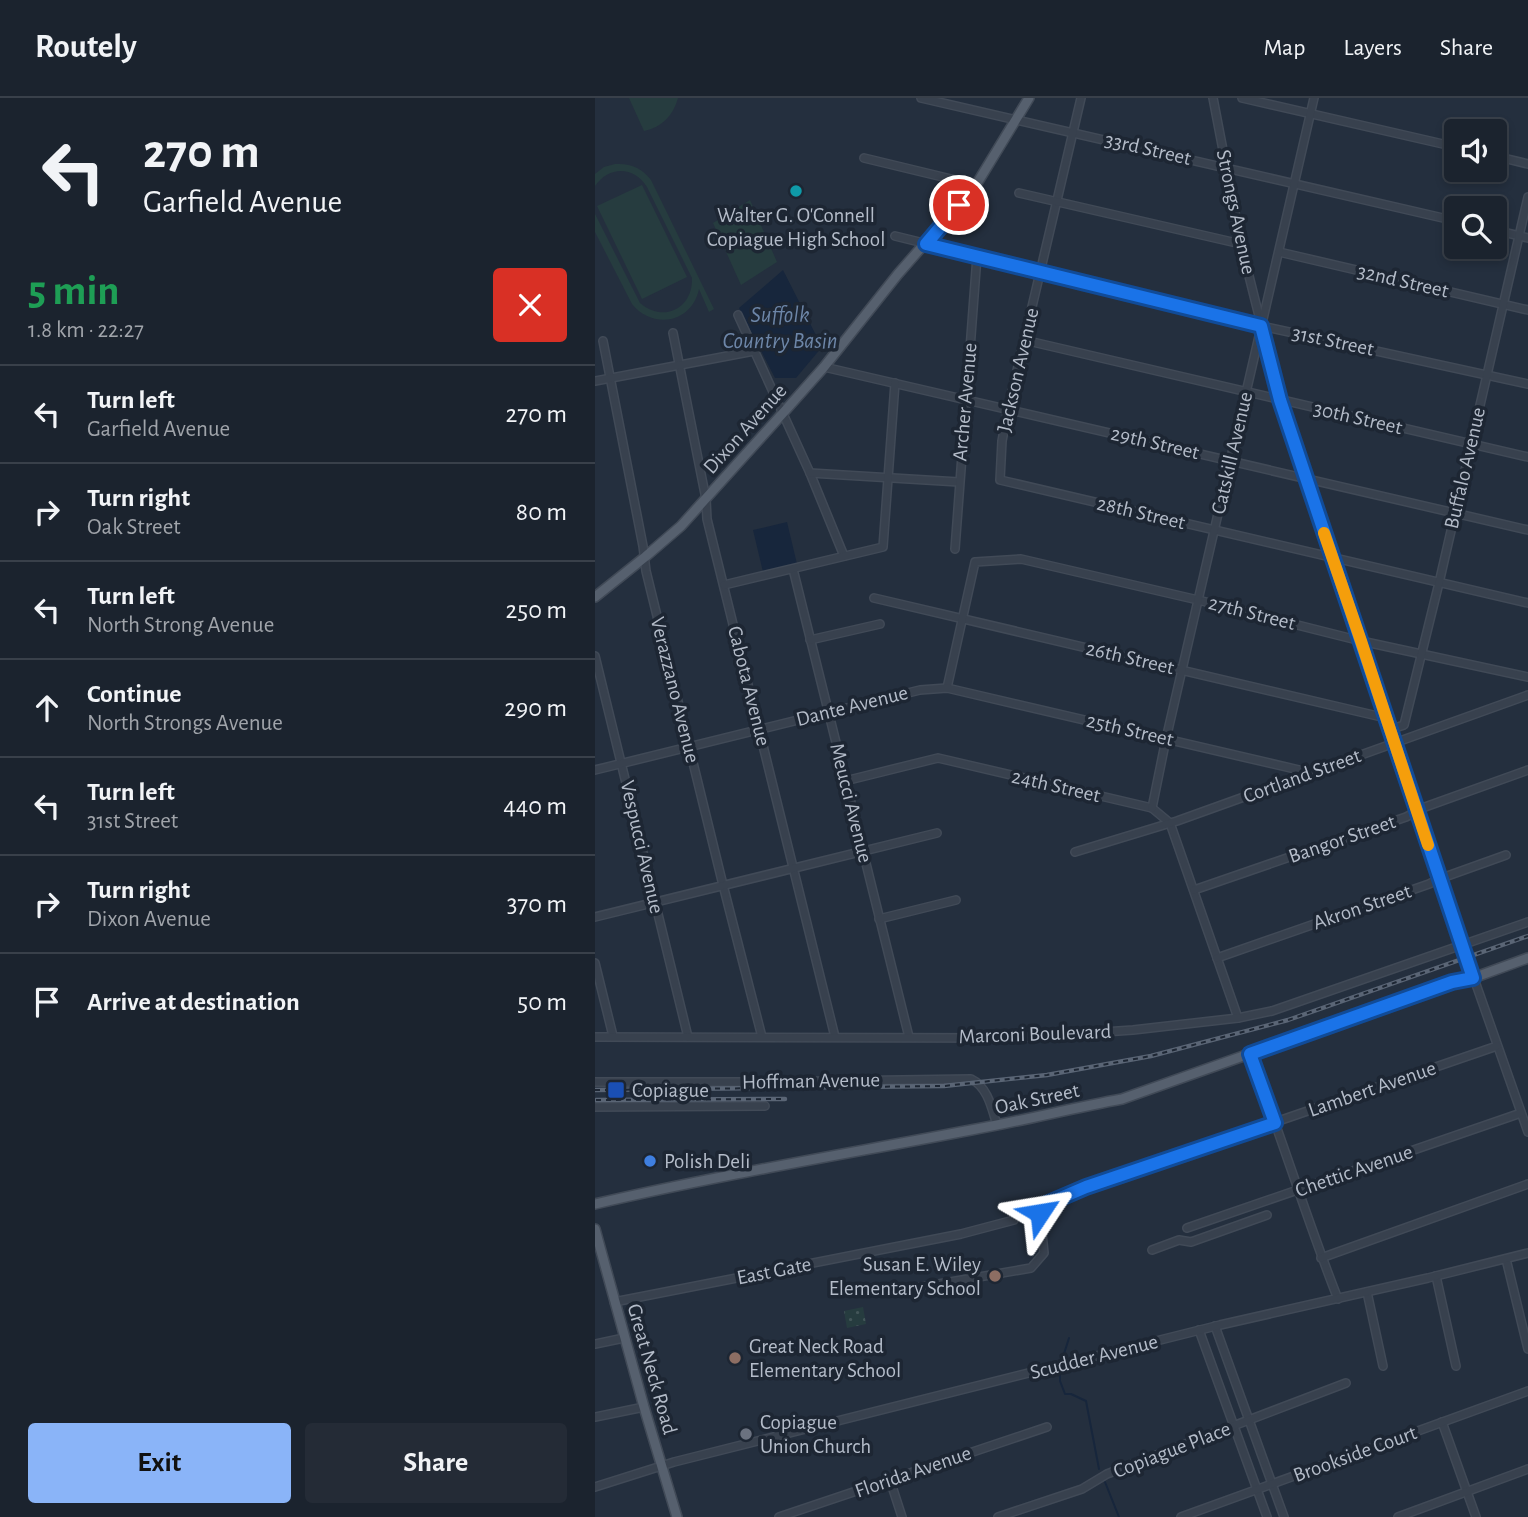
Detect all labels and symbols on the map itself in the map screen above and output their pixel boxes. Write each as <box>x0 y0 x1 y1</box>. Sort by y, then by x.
street label: 33rd Street <box>1103 129 1193 169</box>
street label: Strongs Avenue <box>1213 148 1259 276</box>
pin <box>929 175 989 235</box>
marker: Walter G. O'Connell Copiague High School <box>788 183 804 199</box>
place label: Walter G. O'Connell Copiague High School <box>707 205 885 250</box>
street label: 32nd Street <box>1355 260 1451 302</box>
water label: Suffolk Country Basin <box>723 304 837 353</box>
street label: Jackson Avenue <box>994 306 1042 434</box>
street label: 31st Street <box>1290 322 1376 360</box>
street label: Archer Avenue <box>949 342 981 462</box>
street label: Dixon Avenue <box>699 380 791 478</box>
street label: Catskill Avenue <box>1208 390 1256 516</box>
street label: 30th Street <box>1312 398 1405 438</box>
street label: Buffalo Avenue <box>1441 405 1489 531</box>
street label: 29th Street <box>1109 423 1201 463</box>
street label: 28th Street <box>1095 493 1188 533</box>
street label: 27th Street <box>1206 592 1298 634</box>
street label: Verazzano Avenue <box>647 615 703 765</box>
street label: Cabota Avenue <box>724 624 774 748</box>
street label: 26th Street <box>1084 638 1176 678</box>
street label: Dante Avenue <box>794 682 910 730</box>
street label: 25th Street <box>1084 710 1176 750</box>
street label: Meucci Avenue <box>826 741 876 865</box>
street label: Cortland Street <box>1240 745 1364 807</box>
street label: 24th Street <box>1010 766 1103 806</box>
street label: Vespucci Avenue <box>617 779 667 915</box>
street label: Bangor Street <box>1286 811 1398 867</box>
street label: Akron Street <box>1310 880 1414 934</box>
street label: Marconi Boulevard <box>958 1021 1112 1047</box>
street label: Lambert Avenue <box>1305 1057 1439 1121</box>
street label: Hoffman Avenue <box>742 1069 880 1093</box>
marker: Copiague <box>606 1080 626 1100</box>
place label: Copiague <box>632 1080 709 1101</box>
street label: Oak Street <box>993 1080 1081 1118</box>
street label: Chettic Avenue <box>1293 1141 1415 1201</box>
place label: Polish Deli <box>664 1151 750 1172</box>
marker: Polish Deli <box>642 1153 658 1169</box>
position arrow <box>1003 1176 1077 1250</box>
street label: East Gate <box>735 1253 813 1289</box>
place label: Susan E. Wiley Elementary School <box>829 1254 981 1299</box>
marker: Susan E. Wiley Elementary School <box>987 1268 1003 1284</box>
street label: Great Neck Road <box>623 1301 681 1437</box>
street label: Scudder Avenue <box>1028 1331 1160 1383</box>
place label: Great Neck Road Elementary School <box>749 1336 901 1381</box>
marker: Great Neck Road Elementary School <box>727 1350 743 1366</box>
place label: Copiague Union Church <box>760 1412 871 1457</box>
street label: Copiague Place <box>1110 1418 1234 1482</box>
street label: Brookside Court <box>1290 1422 1420 1486</box>
marker: Copiague Union Church <box>738 1426 754 1442</box>
street label: Florida Avenue <box>852 1442 974 1502</box>

